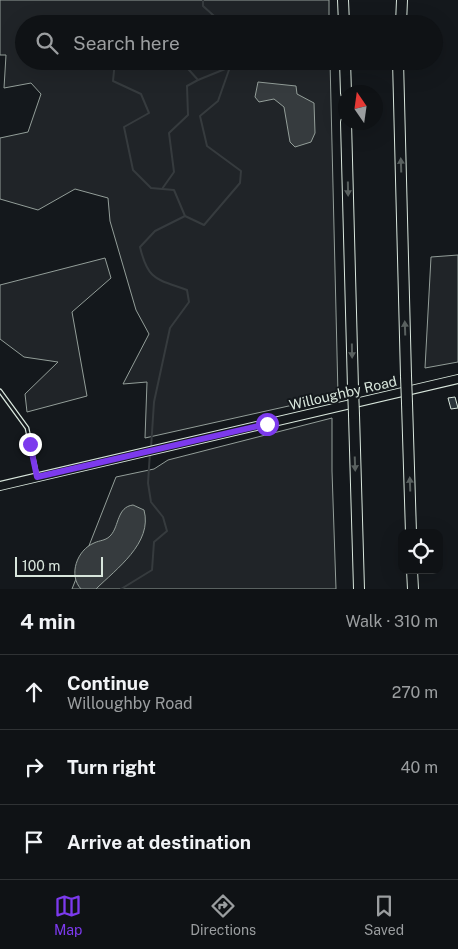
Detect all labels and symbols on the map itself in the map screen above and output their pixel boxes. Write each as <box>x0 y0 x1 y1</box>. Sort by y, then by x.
north arrow <box>338 85 383 130</box>
one-way arrow <box>396 157 404 173</box>
one-way arrow <box>344 181 352 197</box>
one-way arrow <box>401 319 409 335</box>
one-way arrow <box>348 343 356 359</box>
street label: Willoughby Road <box>288 373 398 413</box>
route start <box>256 413 279 436</box>
route end <box>19 433 42 456</box>
one-way arrow <box>352 456 360 472</box>
one-way arrow <box>405 476 413 492</box>
scale bar <box>15 554 102 577</box>

